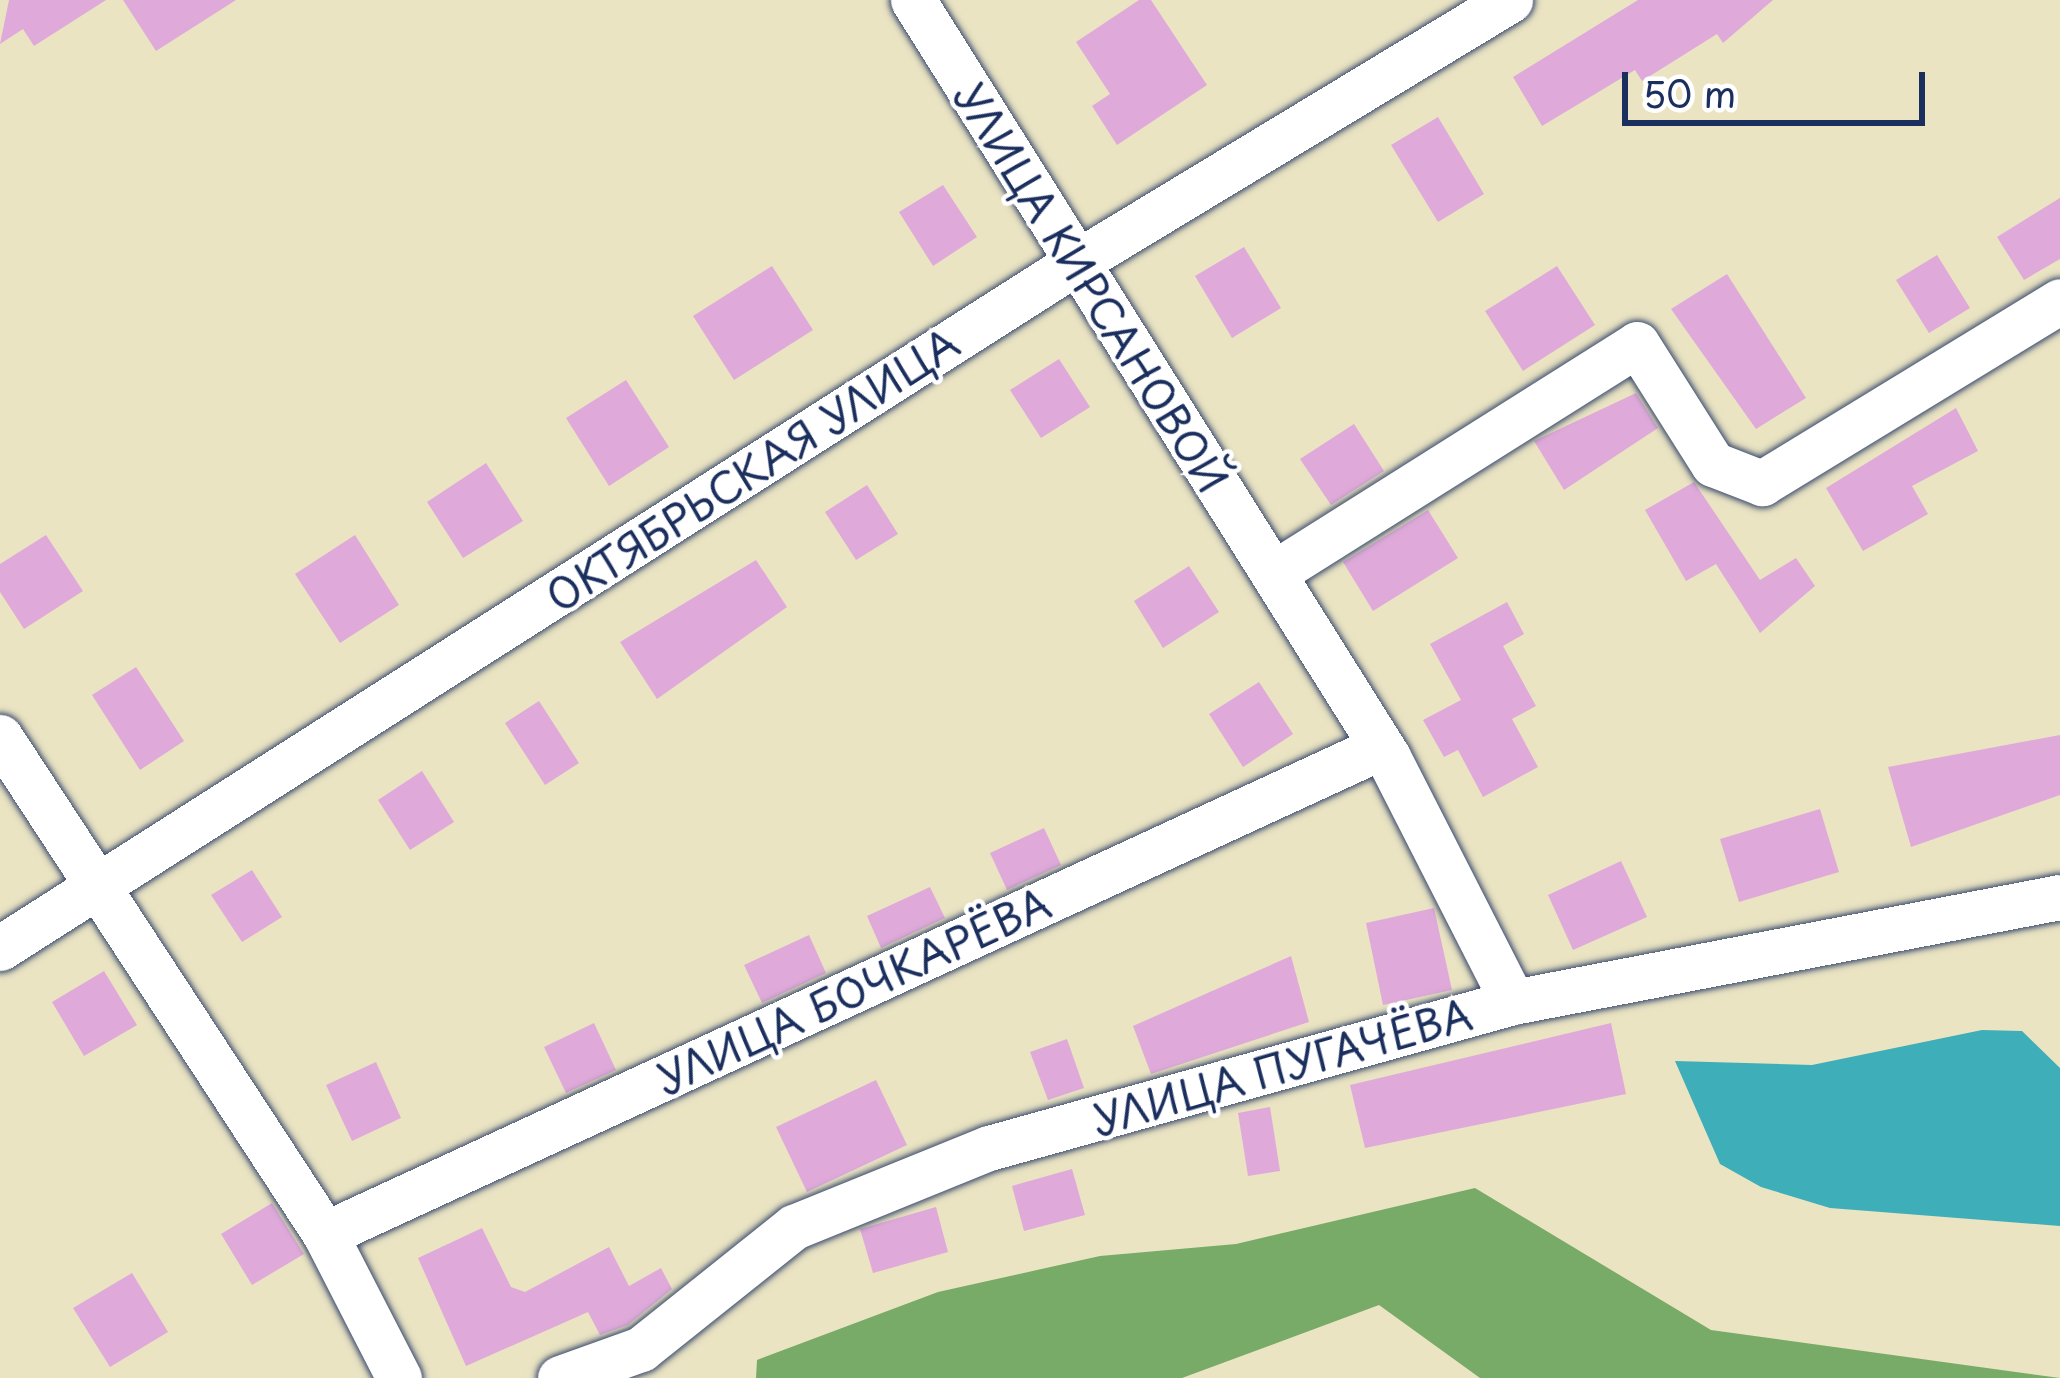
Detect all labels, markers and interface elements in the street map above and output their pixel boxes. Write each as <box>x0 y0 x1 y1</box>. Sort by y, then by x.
scale bar <box>1628 48 1931 122</box>
text: 50 m <box>1643 66 1736 120</box>
street label: УЛИЦА КИРСАНОВОЙ <box>944 71 1240 503</box>
street label: ОКТЯБРЬСКАЯ УЛИЦА <box>536 317 968 621</box>
street label: УЛИЦА БОЧКАРЁВА <box>647 876 1059 1104</box>
street label: УЛИЦА ПУГАЧЁВА <box>1086 987 1478 1145</box>

